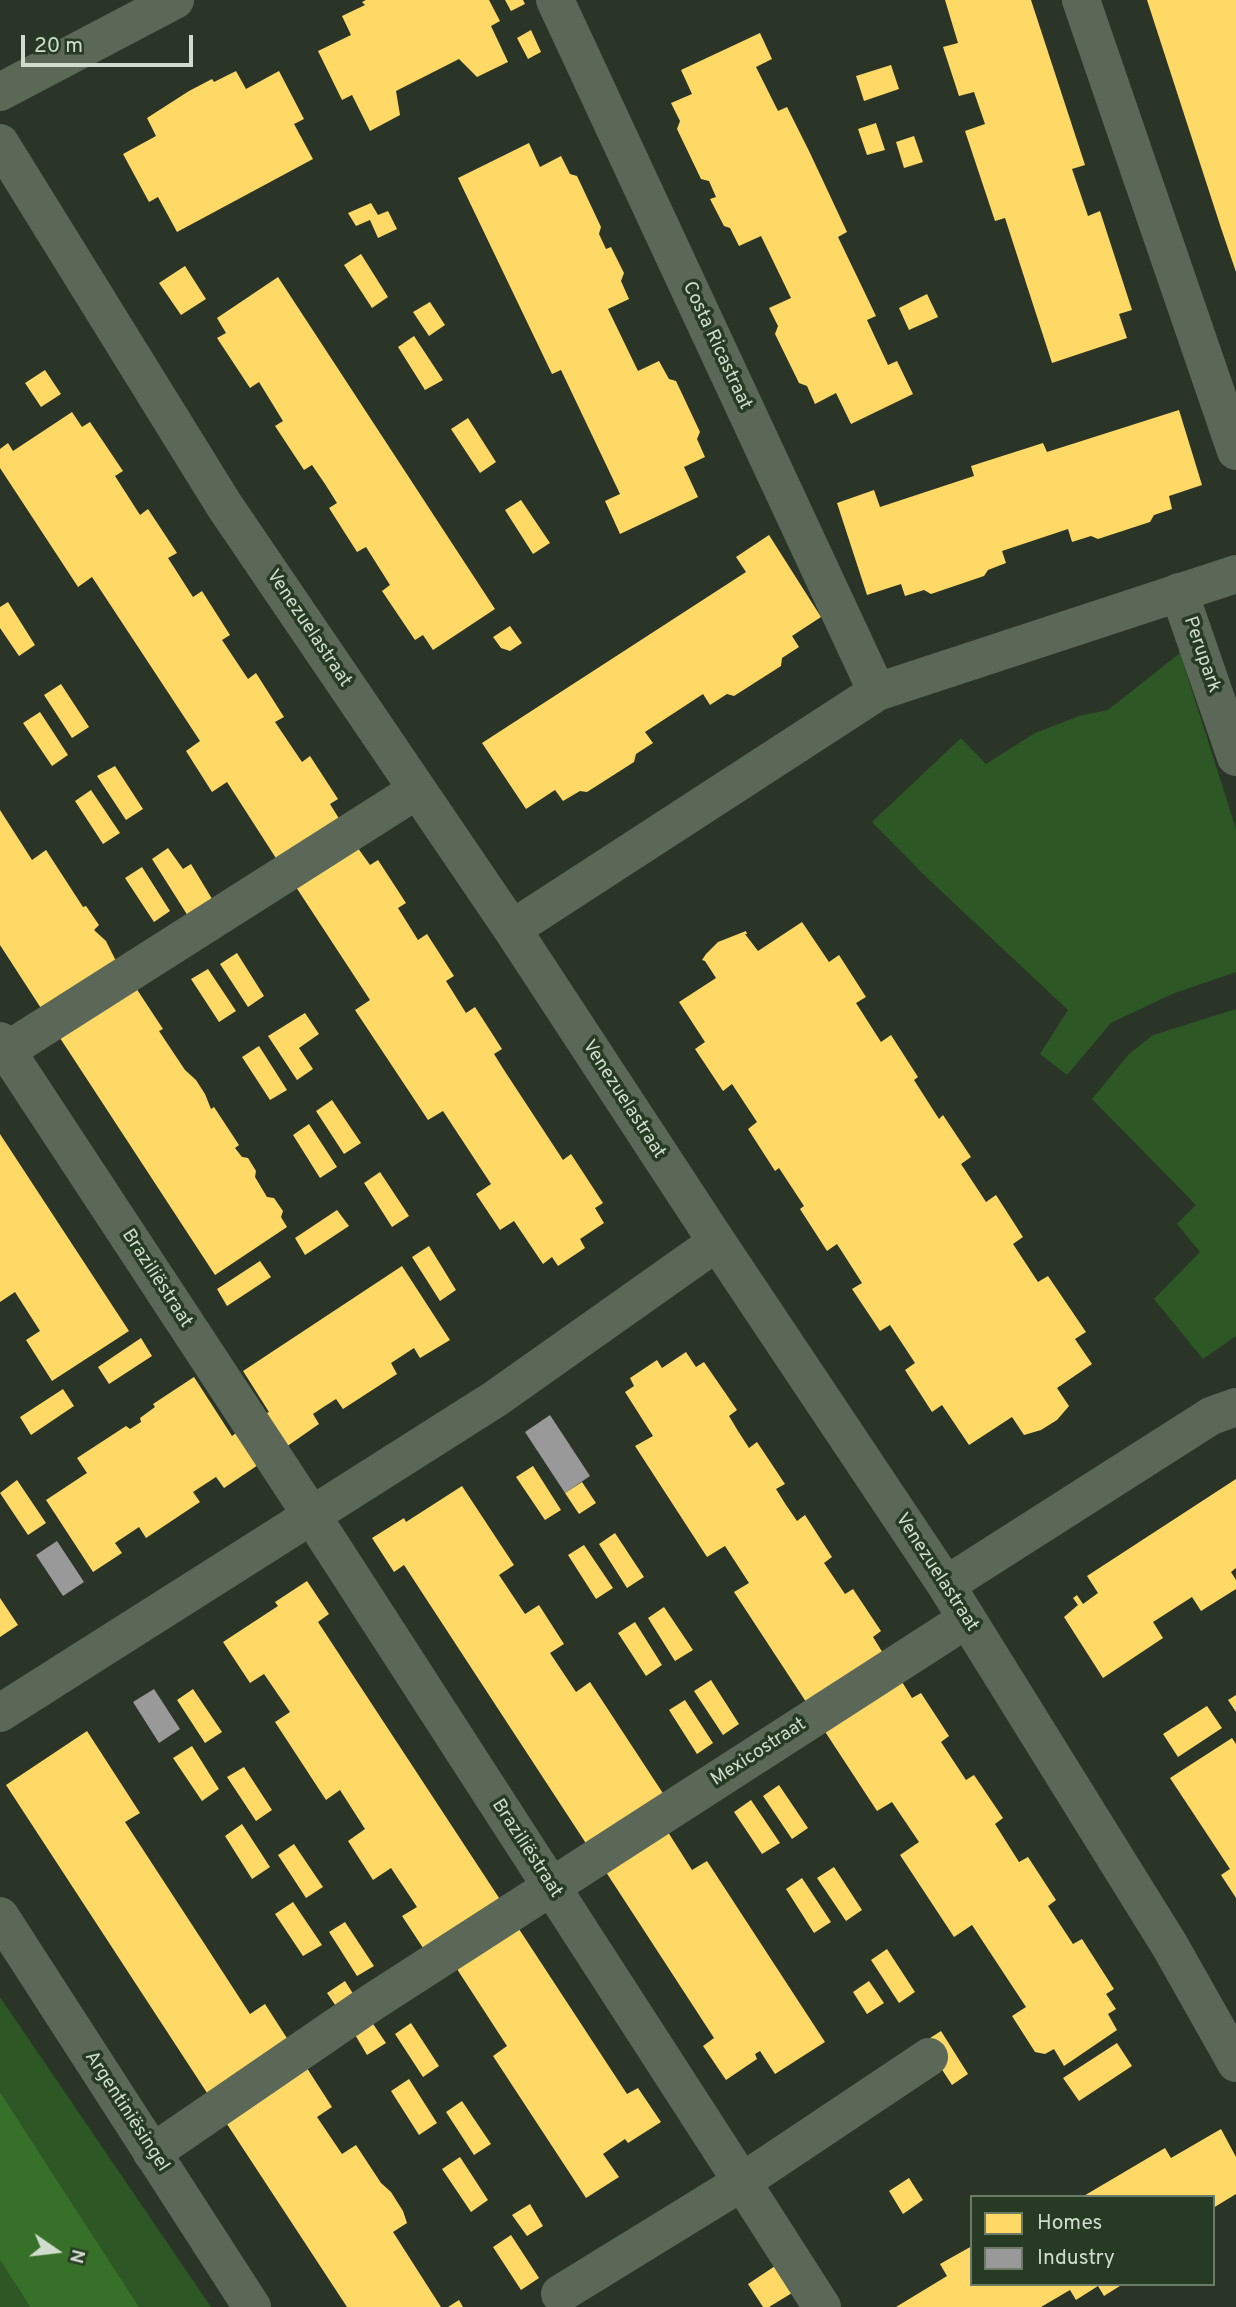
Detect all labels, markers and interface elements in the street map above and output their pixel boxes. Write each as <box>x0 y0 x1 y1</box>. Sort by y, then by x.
scale bar <box>24 21 196 65</box>
text: 20 m <box>34 33 83 60</box>
street label: Costa Ricastraat <box>676 278 756 414</box>
street label: Venezuelastraat <box>260 566 356 692</box>
street label: Perupark <box>1177 614 1225 696</box>
street label: Venezuelastraat <box>576 1037 670 1163</box>
street label: Braziliëstraat <box>116 1225 196 1333</box>
street label: Venezuelastraat <box>889 1510 983 1636</box>
street label: Mexicostraat <box>707 1714 811 1792</box>
street label: Braziliëstraat <box>486 1795 566 1903</box>
street label: Argentiniësingel <box>79 2047 173 2177</box>
legend <box>970 2195 1215 2286</box>
text: Homes <box>1037 2210 1102 2237</box>
north arrow <box>21 2216 91 2286</box>
text: Industry <box>1037 2245 1115 2272</box>
text: N <box>63 2247 90 2266</box>

